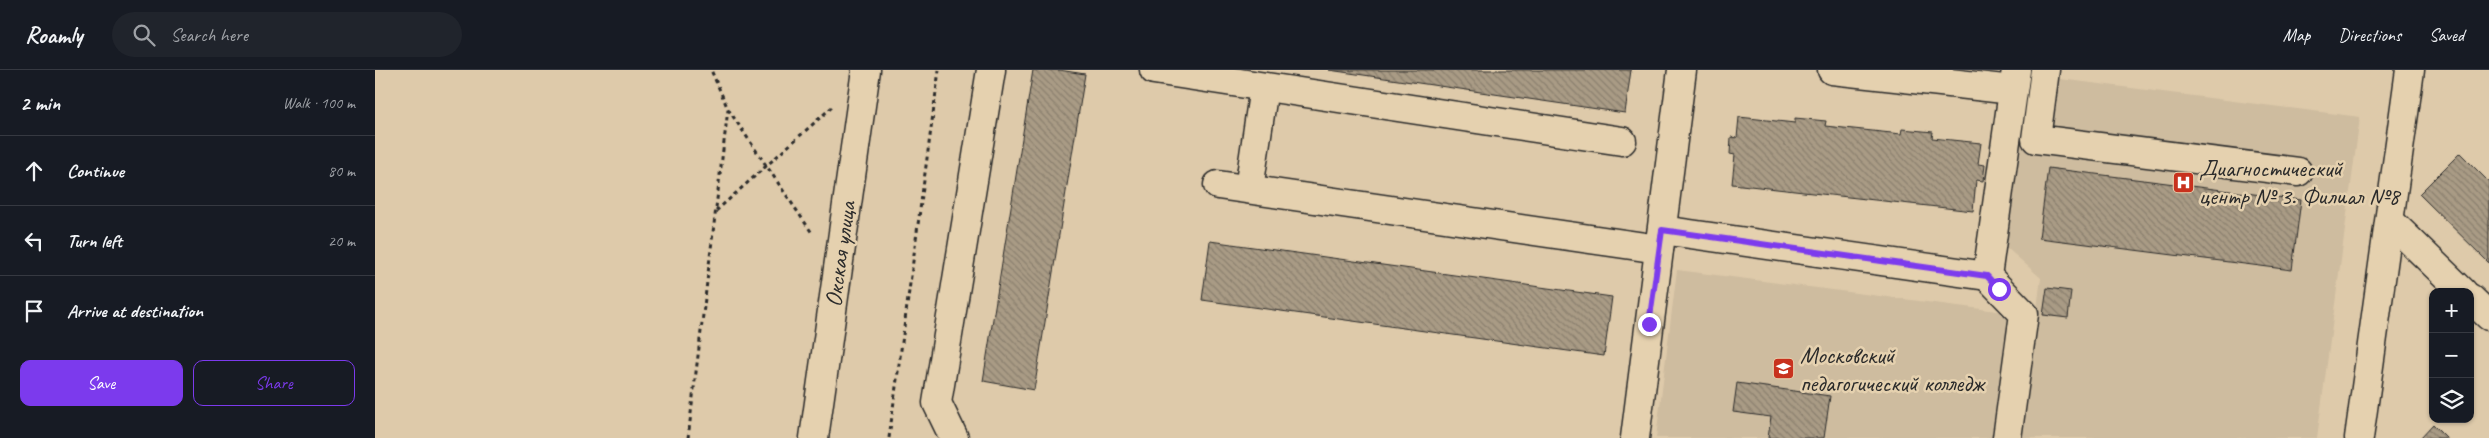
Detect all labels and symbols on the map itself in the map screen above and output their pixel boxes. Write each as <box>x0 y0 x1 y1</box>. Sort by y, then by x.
place label: Диагностический центр № 3. Филиал №8 <box>2199 153 2402 211</box>
hospital icon: Диагностический центр № 3. Филиал №8 <box>2171 170 2195 194</box>
street label: Окская улица <box>818 198 862 309</box>
route start <box>1988 278 2011 301</box>
route end <box>1638 313 1661 336</box>
place label: Московский педагогический колледж <box>1800 340 1986 398</box>
school or university icon: Московский педагогический колледж <box>1772 357 1796 381</box>

